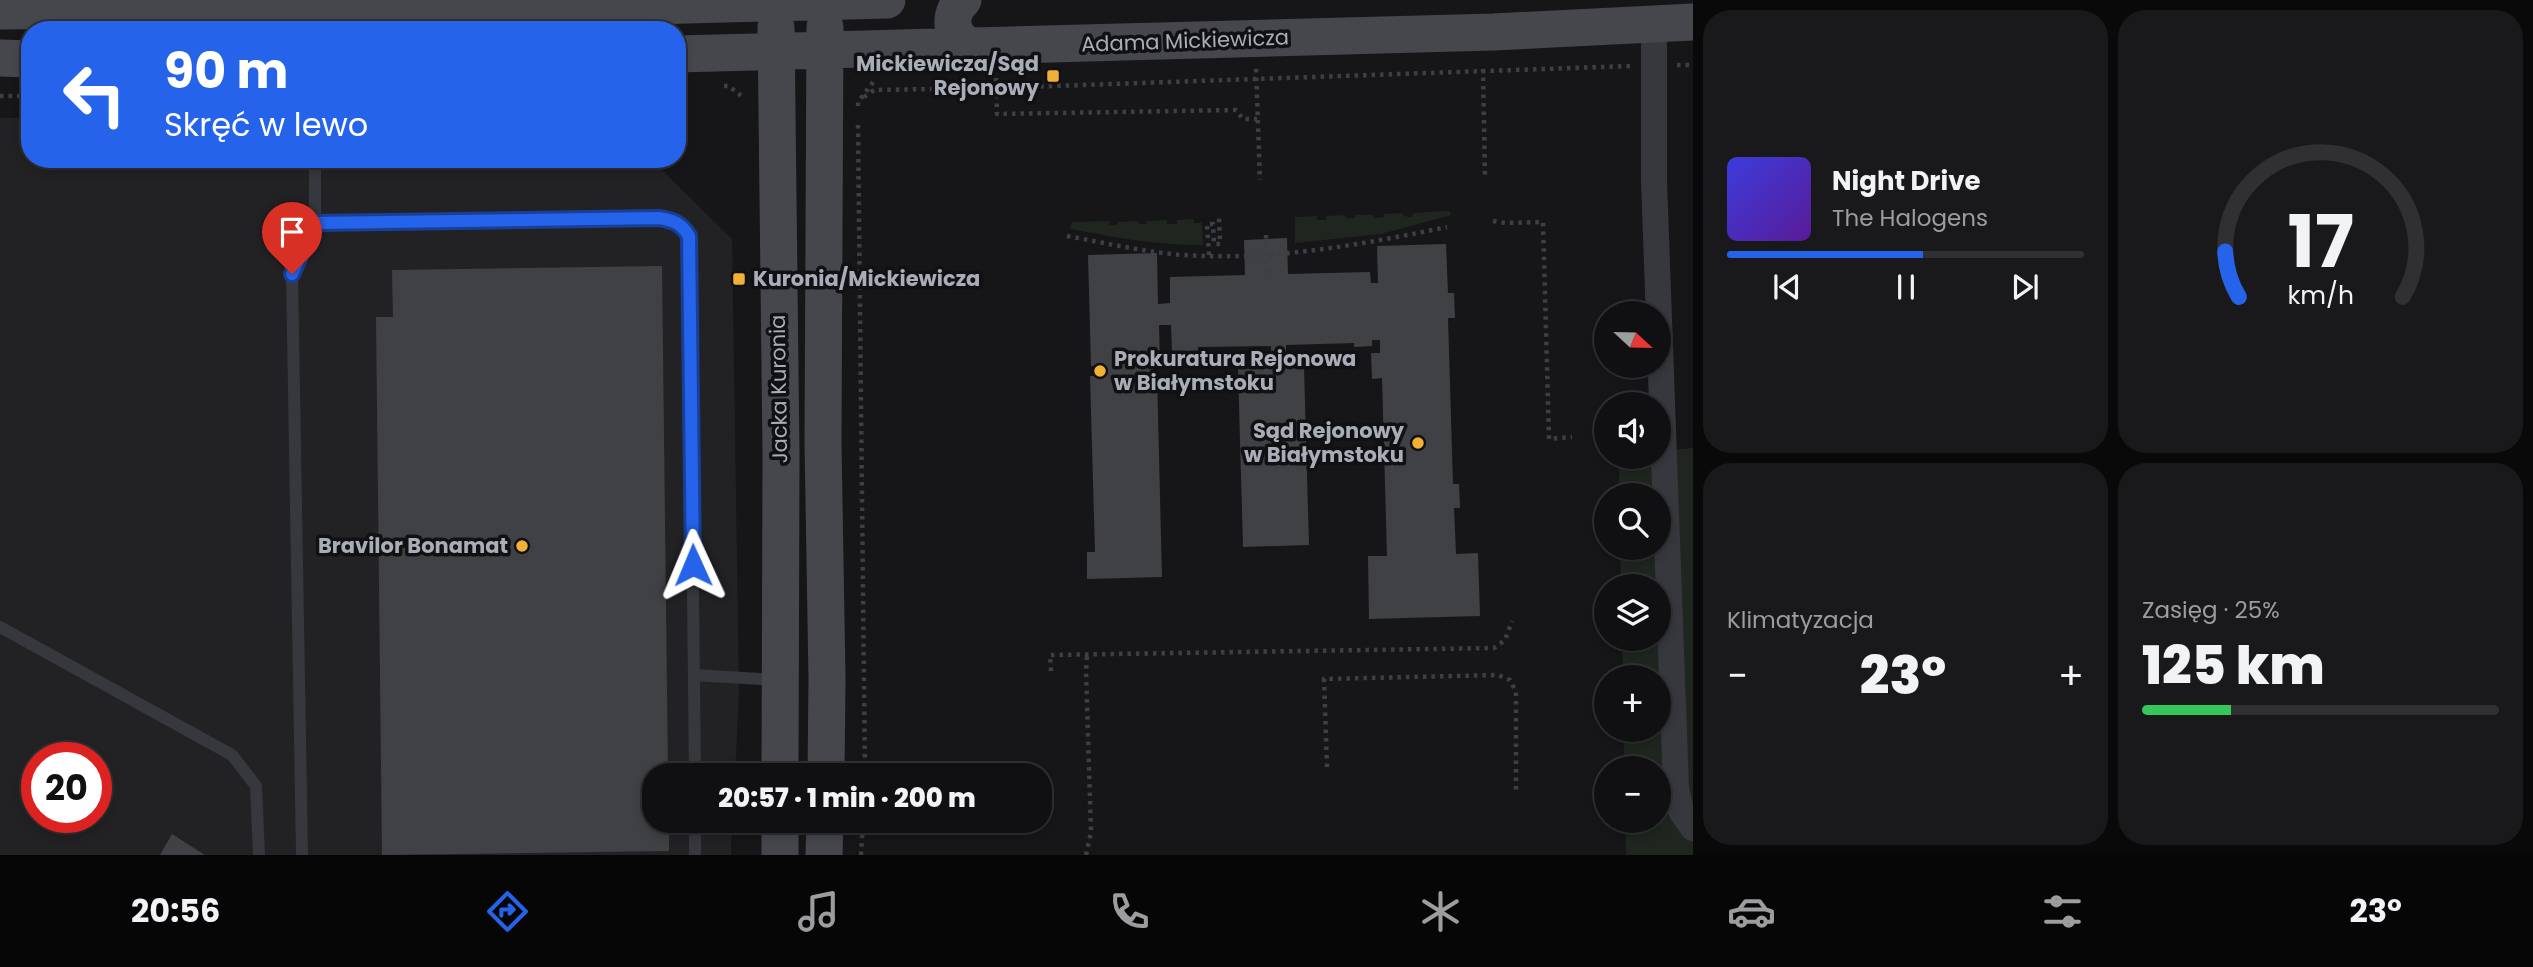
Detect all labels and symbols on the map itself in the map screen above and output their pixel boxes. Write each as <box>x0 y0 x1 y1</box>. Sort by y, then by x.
street label: Adama Mickiewicza <box>1081 22 1289 59</box>
place label: Mickiewicza/Sąd Rejonowy <box>856 49 1040 102</box>
marker: Mickiewicza/Sąd Rejonowy <box>1045 68 1061 84</box>
pin <box>262 202 322 274</box>
place label: Kuronia/Mickiewicza <box>753 264 980 293</box>
marker: Kuronia/Mickiewicza <box>731 271 747 287</box>
north arrow <box>1594 301 1671 378</box>
street label: Jacka Kuronia <box>763 314 794 464</box>
place label: Prokuratura Rejonowa w Białymstoku <box>1114 344 1356 397</box>
marker: Prokuratura Rejonowa w Białymstoku <box>1092 363 1108 379</box>
place label: Sąd Rejonowy w Białymstoku <box>1244 416 1405 469</box>
marker: Sąd Rejonowy w Białymstoku <box>1410 435 1426 451</box>
position arrow <box>656 528 730 602</box>
place label: Bravilor Bonamat <box>318 531 508 560</box>
marker: Bravilor Bonamat <box>514 538 530 554</box>
speed limit sign: 20 <box>21 742 112 833</box>

